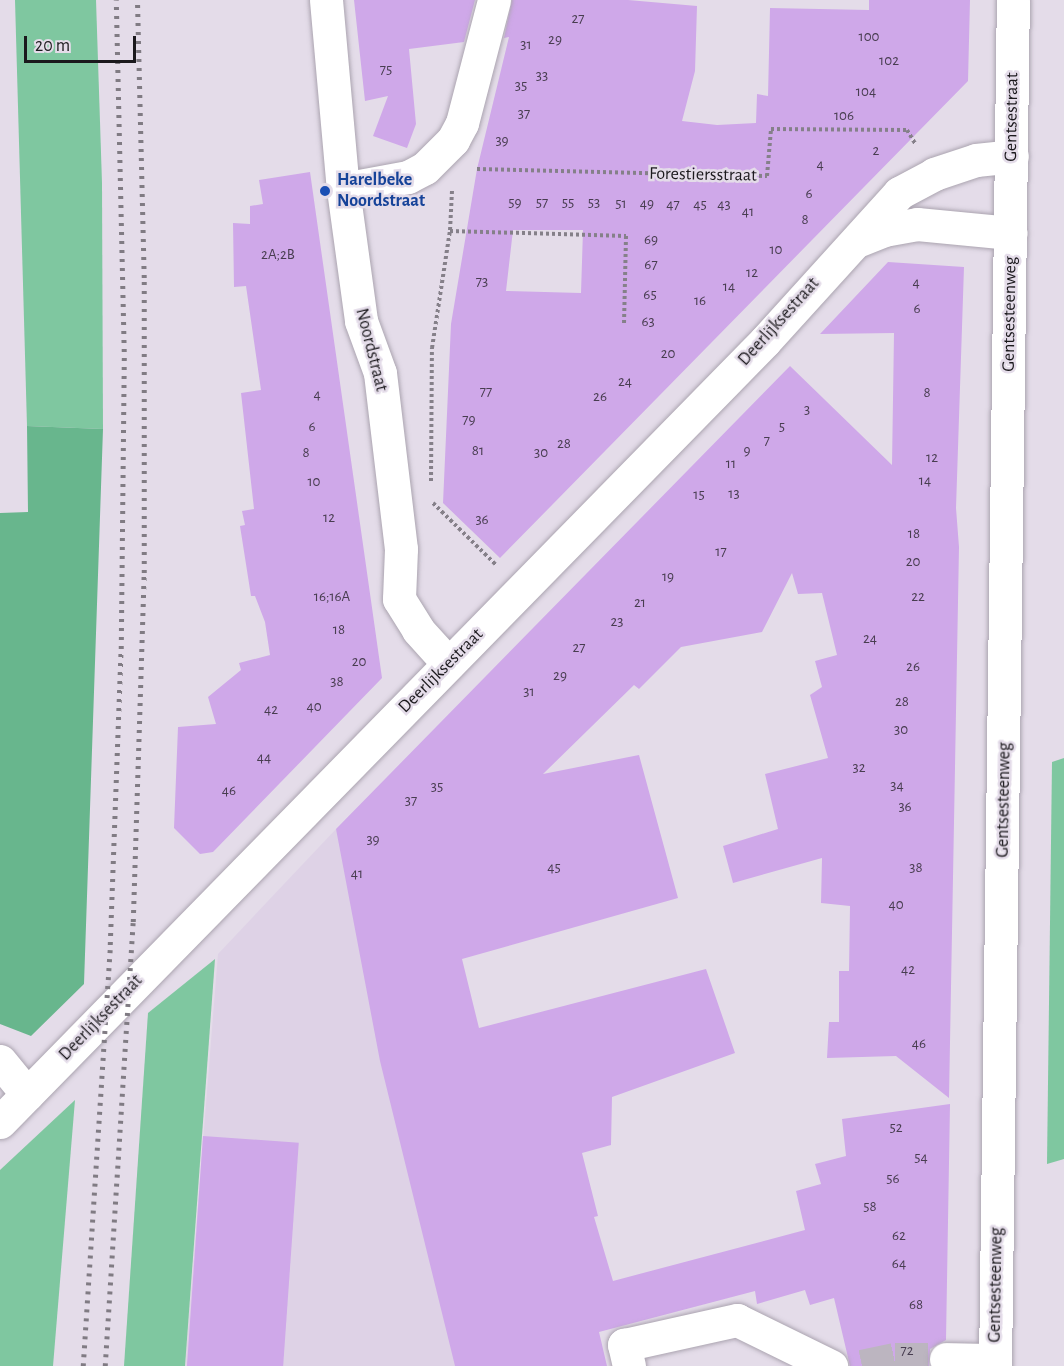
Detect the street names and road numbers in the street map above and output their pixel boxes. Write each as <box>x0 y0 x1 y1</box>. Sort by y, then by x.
street label: Gentsestraat <box>1000 72 1024 162</box>
street label: Forestiersstraat <box>649 163 757 187</box>
street label: Gentsesteenweg <box>998 256 1022 372</box>
street label: Deerlijksestraat <box>734 273 824 371</box>
street label: Noordstraat <box>350 306 392 394</box>
street label: Deerlijksestraat <box>394 624 488 718</box>
street label: Gentsesteenweg <box>992 742 1016 858</box>
street label: Deerlijksestraat <box>55 971 147 1065</box>
street label: Gentsesteenweg <box>984 1227 1008 1343</box>

